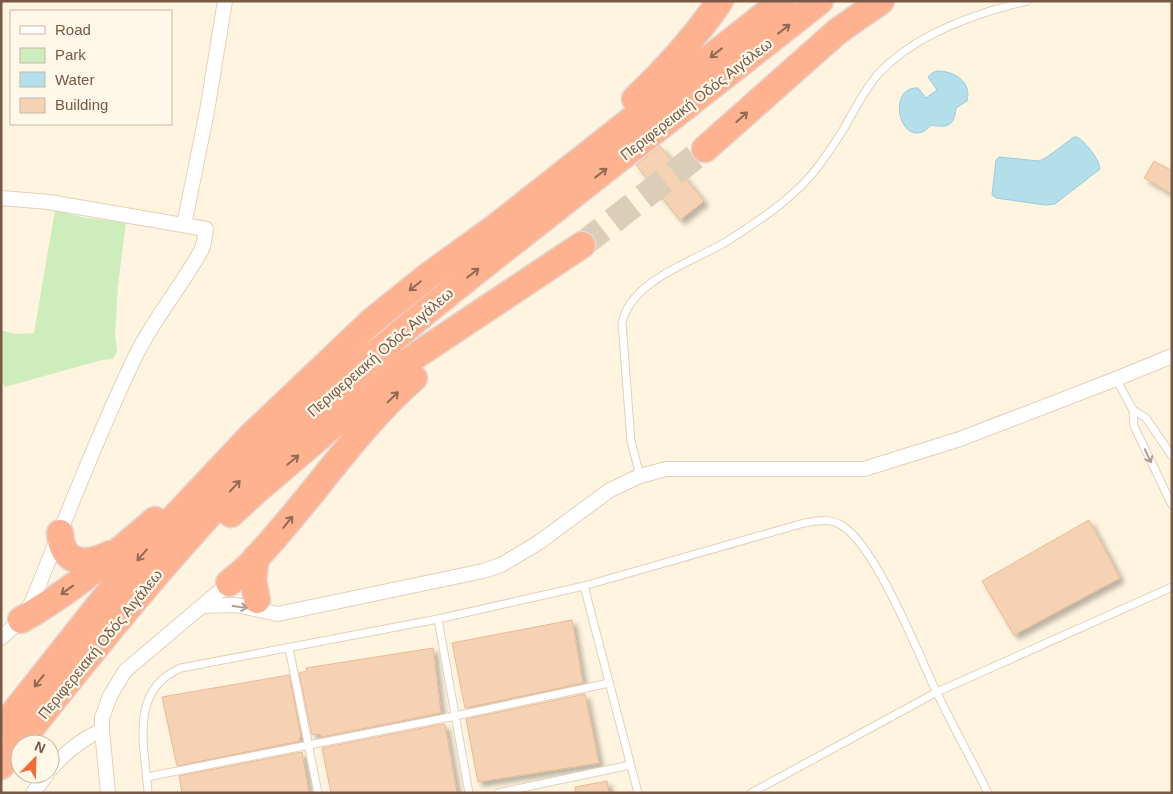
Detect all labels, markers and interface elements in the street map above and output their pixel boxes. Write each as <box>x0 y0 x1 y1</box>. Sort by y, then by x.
legend <box>10 10 172 125</box>
text: Road <box>55 21 91 38</box>
one-way arrow <box>777 24 790 35</box>
street label: Περιφερειακή Οδός Αιγάλεω <box>617 34 775 163</box>
text: Park <box>55 46 86 63</box>
one-way arrow <box>709 48 723 58</box>
text: Water <box>55 71 94 88</box>
text: Building <box>55 96 108 113</box>
one-way arrow <box>735 111 748 122</box>
one-way arrow <box>594 167 607 178</box>
one-way arrow <box>467 268 480 279</box>
one-way arrow <box>409 281 422 292</box>
street label: Περιφερειακή Οδός Αιγάλεω <box>304 284 456 420</box>
one-way arrow <box>387 391 399 404</box>
one-way arrow <box>1144 448 1153 463</box>
one-way arrow <box>287 454 300 465</box>
one-way arrow <box>229 480 241 493</box>
one-way arrow <box>283 515 294 528</box>
one-way arrow <box>136 548 147 561</box>
street label: Περιφερειακή Οδός Αιγάλεω <box>34 566 166 722</box>
one-way arrow <box>60 585 74 595</box>
one-way arrow <box>232 602 248 612</box>
one-way arrow <box>34 674 45 687</box>
north arrow <box>10 734 60 784</box>
text: N <box>32 738 48 756</box>

